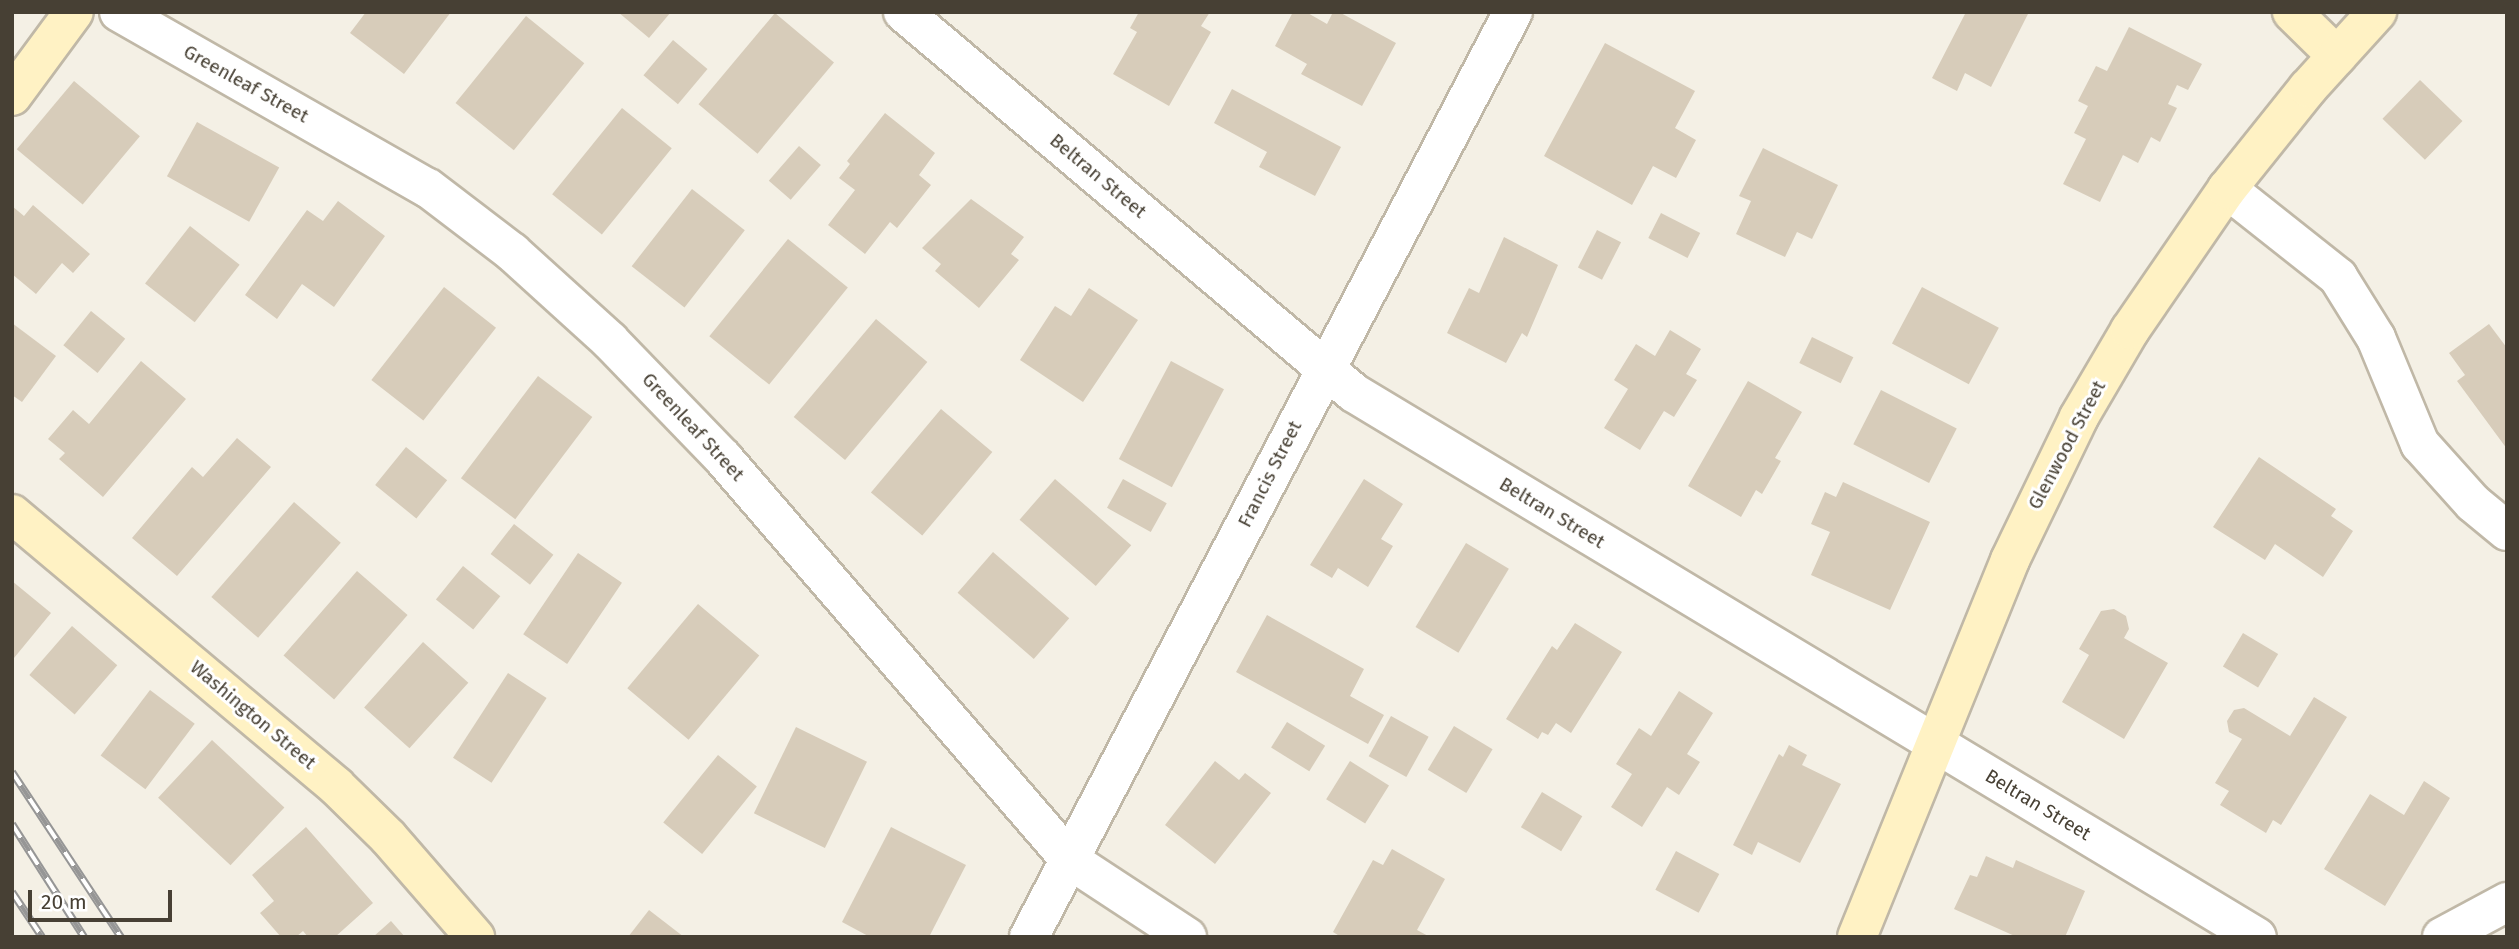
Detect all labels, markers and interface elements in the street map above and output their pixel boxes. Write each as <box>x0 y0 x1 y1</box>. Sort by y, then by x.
street label: Greenleaf Street <box>179 40 313 128</box>
street label: Beltran Street <box>1045 129 1151 223</box>
street label: Greenleaf Street <box>637 368 749 486</box>
street label: Glenwood Street <box>2023 377 2111 513</box>
street label: Francis Street <box>1233 417 1307 531</box>
street label: Beltran Street <box>1495 473 1609 553</box>
street label: Washington Street <box>186 656 320 774</box>
street label: Beltran Street <box>1981 765 2095 845</box>
scale bar <box>32 876 175 920</box>
text: 20 m <box>41 889 87 915</box>

